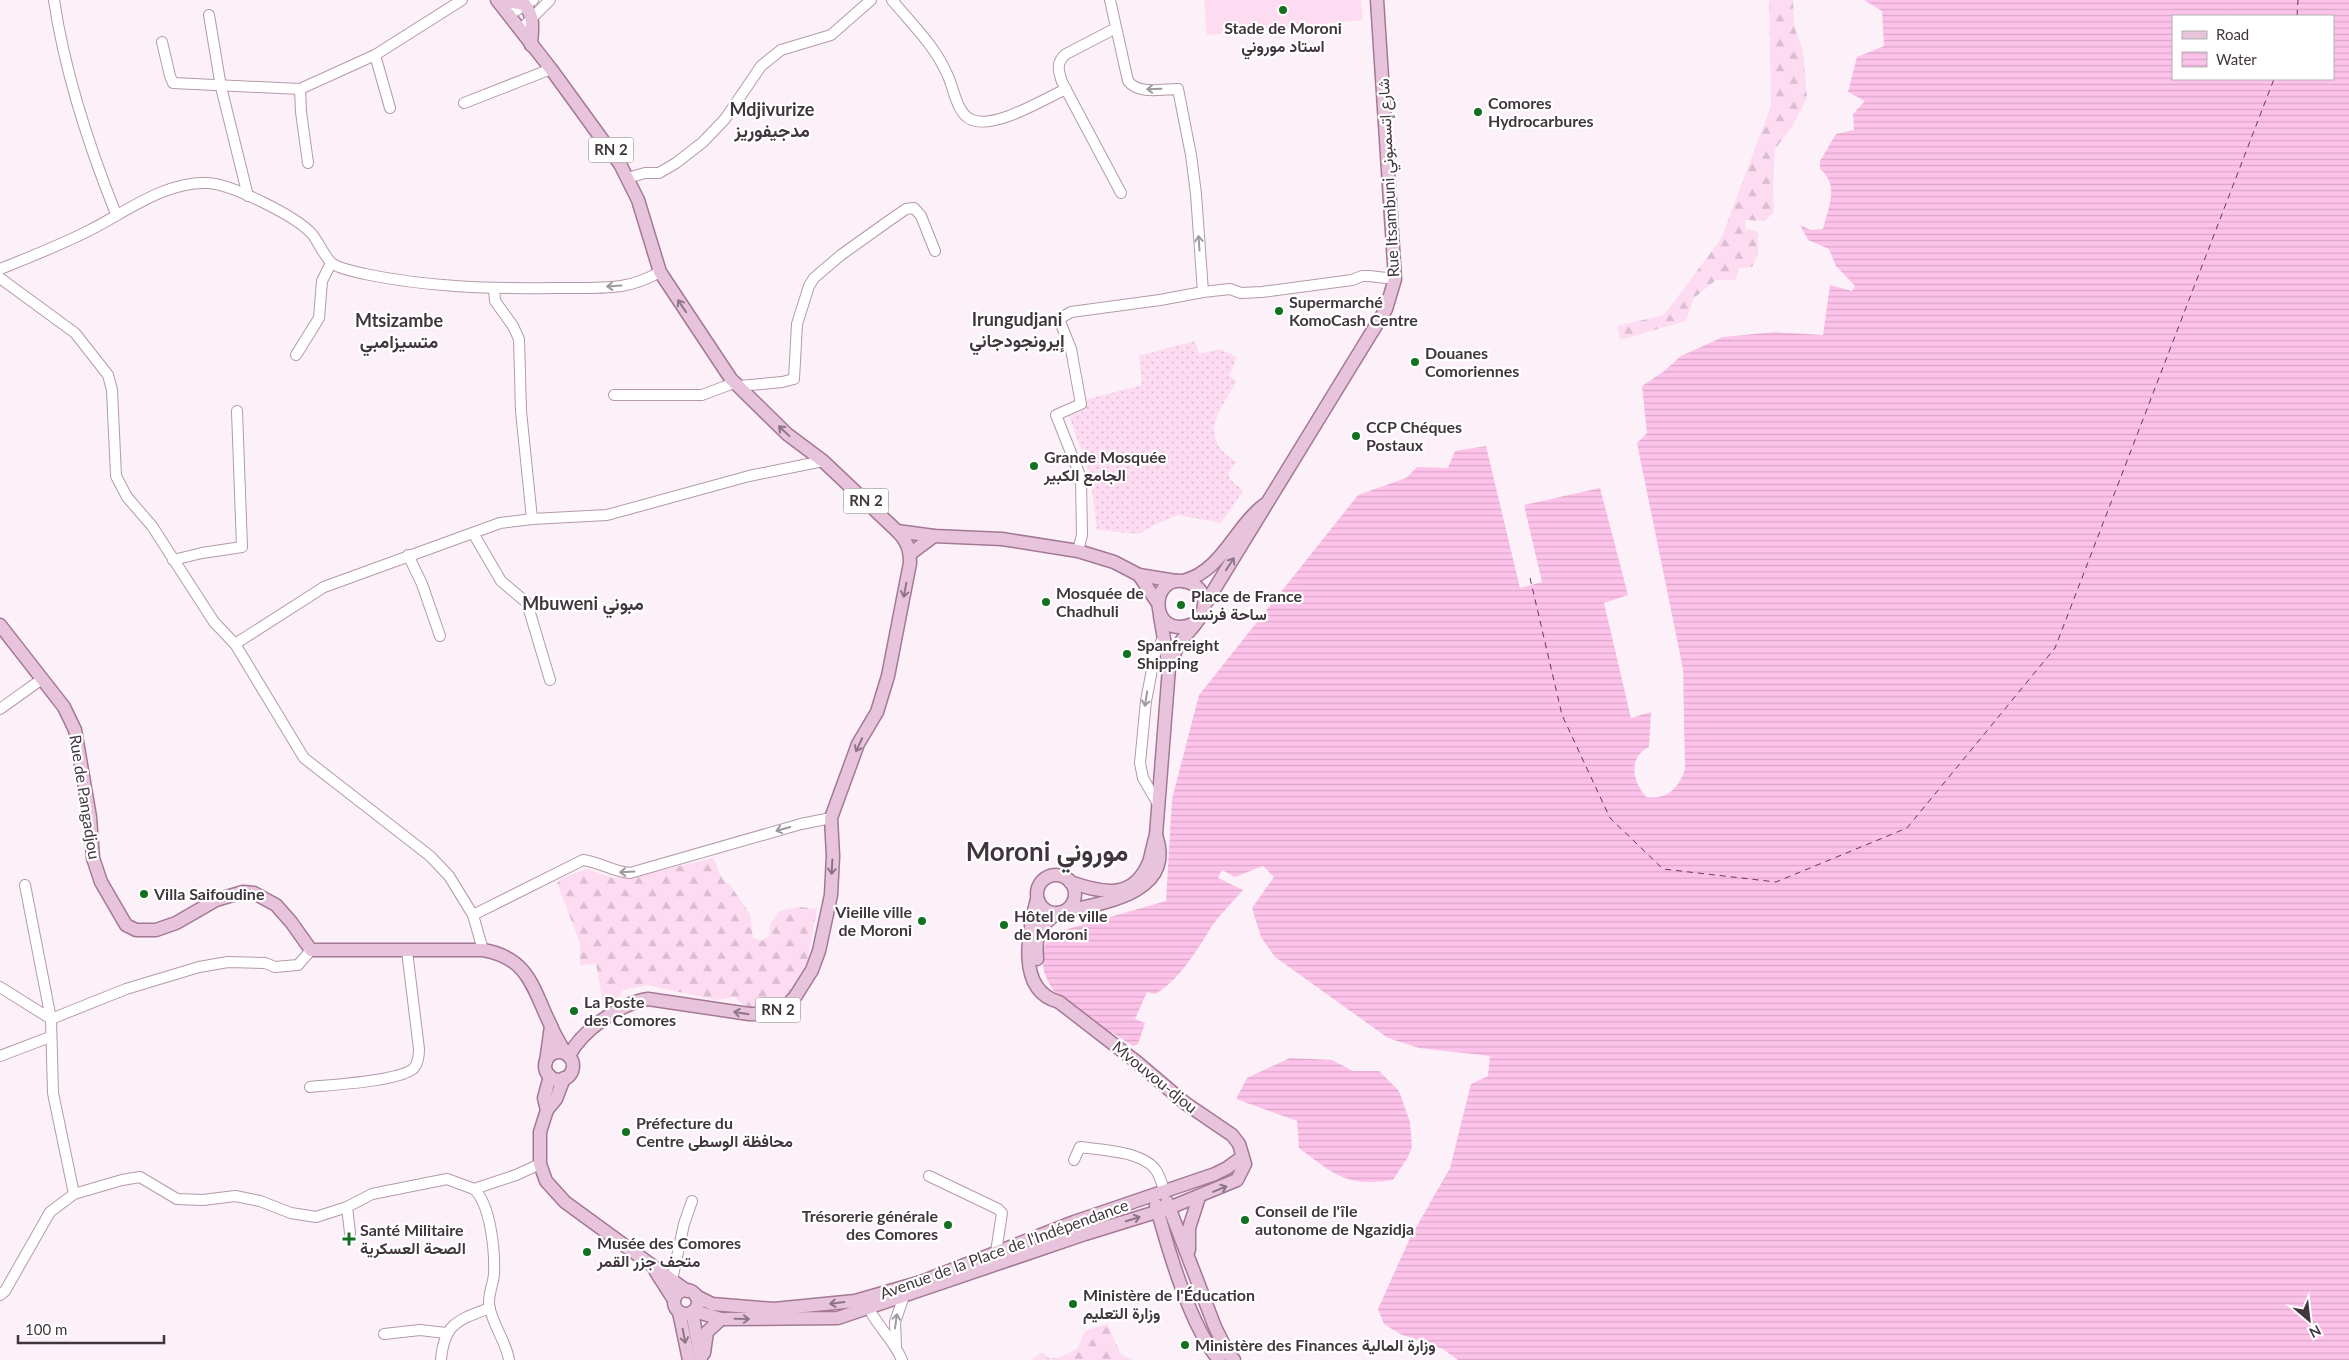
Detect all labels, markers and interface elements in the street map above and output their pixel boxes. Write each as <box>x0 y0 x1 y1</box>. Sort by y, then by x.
marker: Stade de Moroni استاد موروني <box>1277 4 1289 16</box>
legend <box>2172 15 2334 80</box>
place label: Stade de Moroni استاد موروني <box>1224 18 1342 60</box>
text: Road <box>2216 25 2249 43</box>
text: Water <box>2216 50 2257 68</box>
street label: Rue Itsambuni شارع إتسمبوني <box>1373 78 1407 278</box>
one-way arrow <box>1146 84 1162 94</box>
place label: Comores Hydrocarbures <box>1488 93 1594 130</box>
district label: Mdjivurize مدجيفوريز <box>730 98 815 142</box>
marker: Comores Hydrocarbures <box>1472 106 1484 118</box>
road number: RN 2 <box>588 138 634 162</box>
one-way arrow <box>1195 235 1204 251</box>
one-way arrow <box>606 282 622 291</box>
place label: Supermarché KomoCash Centre <box>1289 292 1418 329</box>
one-way arrow <box>677 299 687 313</box>
marker: Supermarché KomoCash Centre <box>1273 305 1285 317</box>
district label: Irungudjani إيرونجودجاني <box>969 308 1065 356</box>
district label: Mtsizambe متسيزامبي <box>355 309 444 357</box>
place label: Douanes Comoriennes <box>1425 343 1519 380</box>
marker: Douanes Comoriennes <box>1409 356 1421 368</box>
place label: CCP Chéques Postaux <box>1366 417 1462 454</box>
one-way arrow <box>778 425 791 437</box>
marker: CCP Chéques Postaux <box>1350 430 1362 442</box>
place label: Grande Mosquée الجامع الكبير <box>1043 447 1167 487</box>
marker: Grande Mosquée الجامع الكبير <box>1028 460 1040 472</box>
road number: RN 2 <box>844 488 888 514</box>
one-way arrow <box>1225 558 1235 572</box>
one-way arrow <box>900 582 909 598</box>
place label: Mosquée de Chadhuli <box>1056 583 1144 620</box>
place label: Place de France ساحة فرنسا <box>1191 586 1302 625</box>
district label: Mbuweni مبوني <box>522 592 644 619</box>
marker: Mosquée de Chadhuli <box>1040 596 1052 608</box>
marker: Place de France ساحة فرنسا <box>1175 599 1187 611</box>
place label: Spanfreight Shipping <box>1137 635 1219 672</box>
marker: Spanfreight Shipping <box>1121 648 1133 660</box>
one-way arrow <box>1141 691 1151 707</box>
street label: Rue de Pangadjou <box>66 733 105 861</box>
one-way arrow <box>853 737 863 752</box>
one-way arrow <box>776 825 792 835</box>
district label: Moroni موروني <box>966 835 1128 874</box>
one-way arrow <box>828 858 837 874</box>
one-way arrow <box>619 867 635 876</box>
place label: Villa Saifoudine <box>153 884 265 903</box>
marker: Villa Saifoudine <box>138 888 150 900</box>
place label: Vieille ville de Moroni <box>834 902 912 939</box>
place label: Hôtel de ville de Moroni <box>1014 906 1108 943</box>
marker: Vieille ville de Moroni <box>916 915 928 927</box>
marker: Hôtel de ville de Moroni <box>998 919 1010 931</box>
place label: La Poste des Comores <box>584 992 676 1029</box>
road number: RN 2 <box>756 998 800 1022</box>
marker: La Poste des Comores <box>568 1005 580 1017</box>
one-way arrow <box>734 1008 750 1018</box>
street label: Mvouvou-djou <box>1109 1037 1201 1117</box>
place label: Préfecture du Centre محافظة الوسطى <box>636 1113 793 1152</box>
marker: Préfecture du Centre محافظة الوسطى <box>620 1126 632 1138</box>
one-way arrow <box>1212 1183 1227 1193</box>
street label: Avenue de la Place de l'Indépendance <box>877 1195 1131 1302</box>
place label: Conseil de l'île autonome de Ngazidja <box>1255 1201 1414 1238</box>
place label: Trésorerie générale des Comores <box>802 1206 938 1243</box>
one-way arrow <box>1125 1213 1141 1223</box>
marker: Conseil de l'île autonome de Ngazidja <box>1239 1214 1251 1226</box>
marker: Trésorerie générale des Comores <box>942 1219 954 1231</box>
place label: Santé Militaire الصحة العسكرية <box>360 1220 466 1259</box>
marker: Santé Militaire الصحة العسكرية <box>342 1232 356 1246</box>
place label: Musée des Comores متحف جزر القمر <box>596 1233 741 1272</box>
marker: Musée des Comores متحف جزر القمر <box>581 1246 593 1258</box>
place label: Ministère de l'Éducation وزارة التعليم <box>1083 1285 1255 1324</box>
north arrow <box>2284 1295 2334 1345</box>
marker: Ministère de l'Éducation وزارة التعليم <box>1067 1298 1079 1310</box>
one-way arrow <box>829 1299 845 1309</box>
scale bar <box>18 1312 164 1344</box>
one-way arrow <box>892 1313 902 1329</box>
one-way arrow <box>733 1314 749 1324</box>
text: 100 m <box>25 1320 67 1338</box>
text: N <box>2307 1322 2324 1342</box>
one-way arrow <box>680 1328 690 1344</box>
place label: Ministère des Finances وزارة المالية <box>1195 1335 1436 1356</box>
marker: Ministère des Finances وزارة المالية <box>1179 1339 1191 1351</box>

